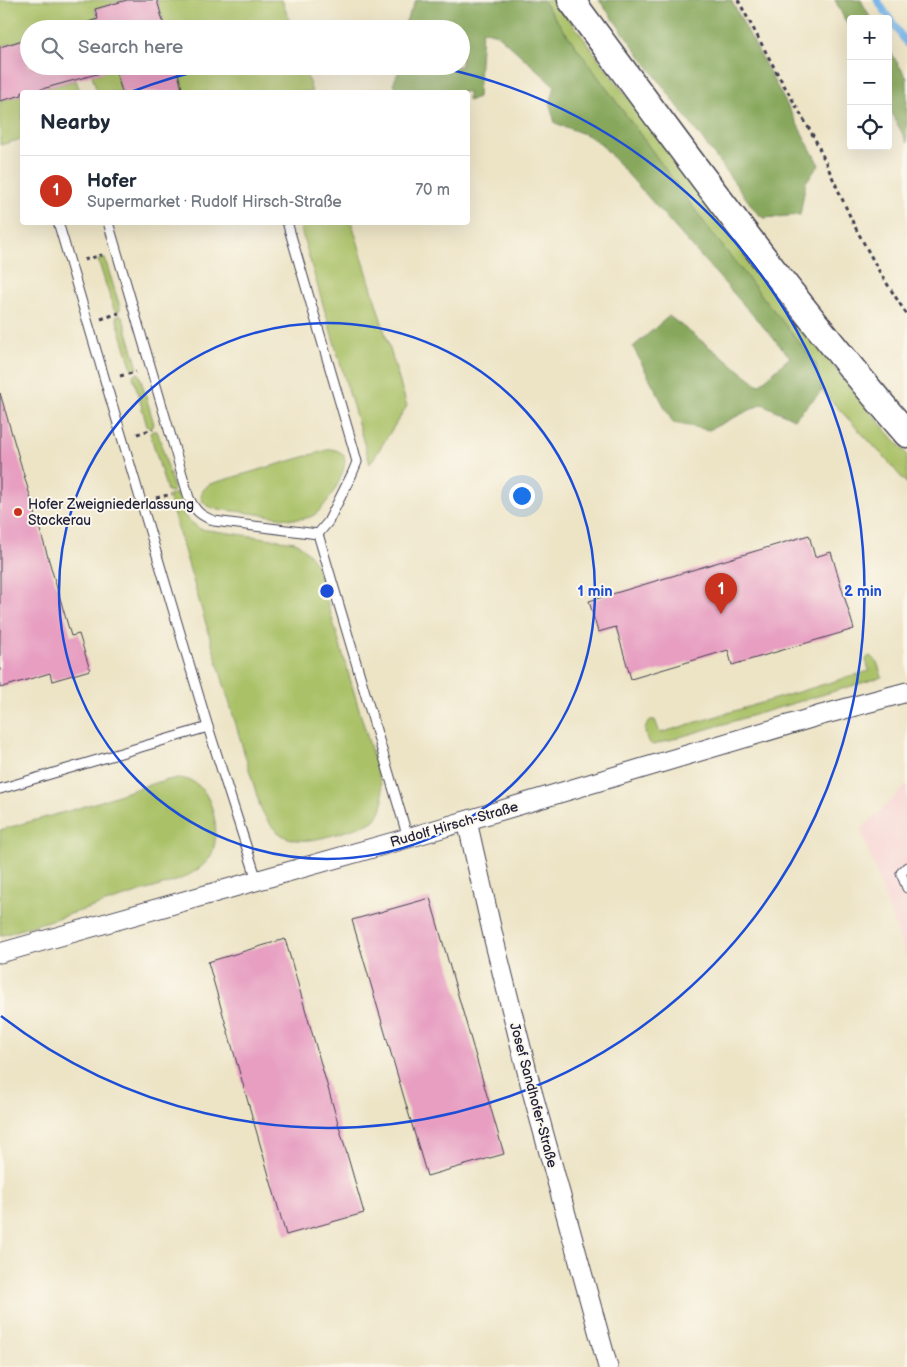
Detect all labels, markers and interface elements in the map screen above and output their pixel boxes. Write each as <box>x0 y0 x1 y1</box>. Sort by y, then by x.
map controls <box>847 15 892 150</box>
button: + <box>847 15 892 60</box>
search box <box>20 20 470 75</box>
icon: search <box>38 34 66 62</box>
text: Search here <box>78 36 183 59</box>
button: − <box>847 60 892 105</box>
button: locate <box>847 105 892 150</box>
text: Nearby <box>40 110 110 135</box>
text: Hofer <box>87 170 137 193</box>
text: 1 <box>53 181 59 200</box>
text: 70 m <box>415 181 450 200</box>
text: Supermarket · Rudolf Hirsch-Straße <box>87 193 342 212</box>
your location <box>509 483 535 509</box>
place label: Hofer Zweigniederlassung Stockerau <box>28 496 194 529</box>
marker: Hofer Zweigniederlassung Stockerau <box>12 506 24 518</box>
pin: 1 <box>705 573 737 614</box>
centre of rings <box>318 582 336 600</box>
text: 1 min <box>577 582 613 601</box>
text: 2 min <box>844 582 882 601</box>
street label: Rudolf Hirsch-Straße <box>388 798 520 851</box>
street label: Josef Sandhofer-Straße <box>506 1021 561 1169</box>

